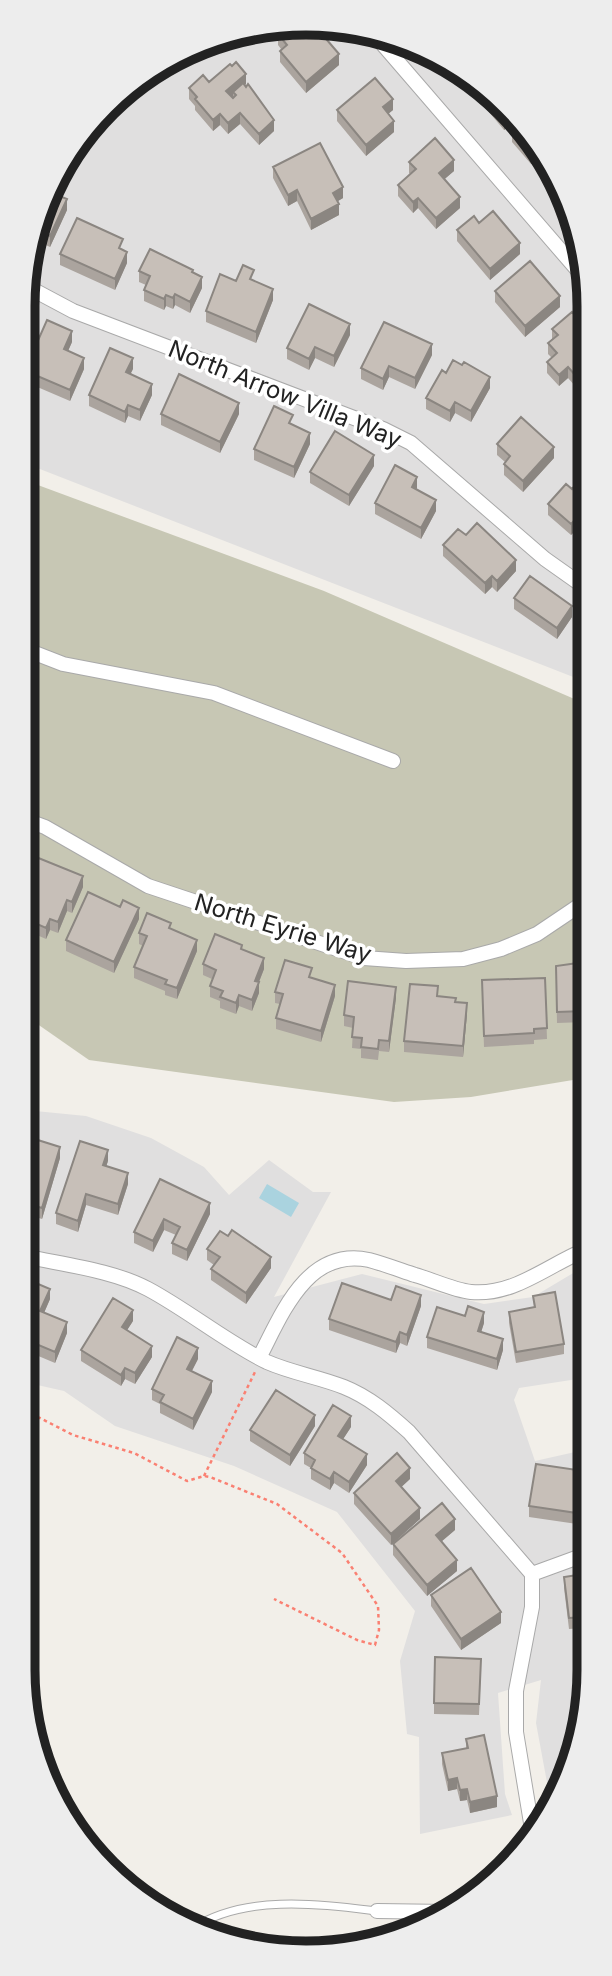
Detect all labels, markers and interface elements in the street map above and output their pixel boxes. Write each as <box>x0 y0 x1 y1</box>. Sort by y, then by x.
street label: North Arrow Villa Way <box>164 334 406 454</box>
street label: North Eyrie Way <box>191 887 375 969</box>

